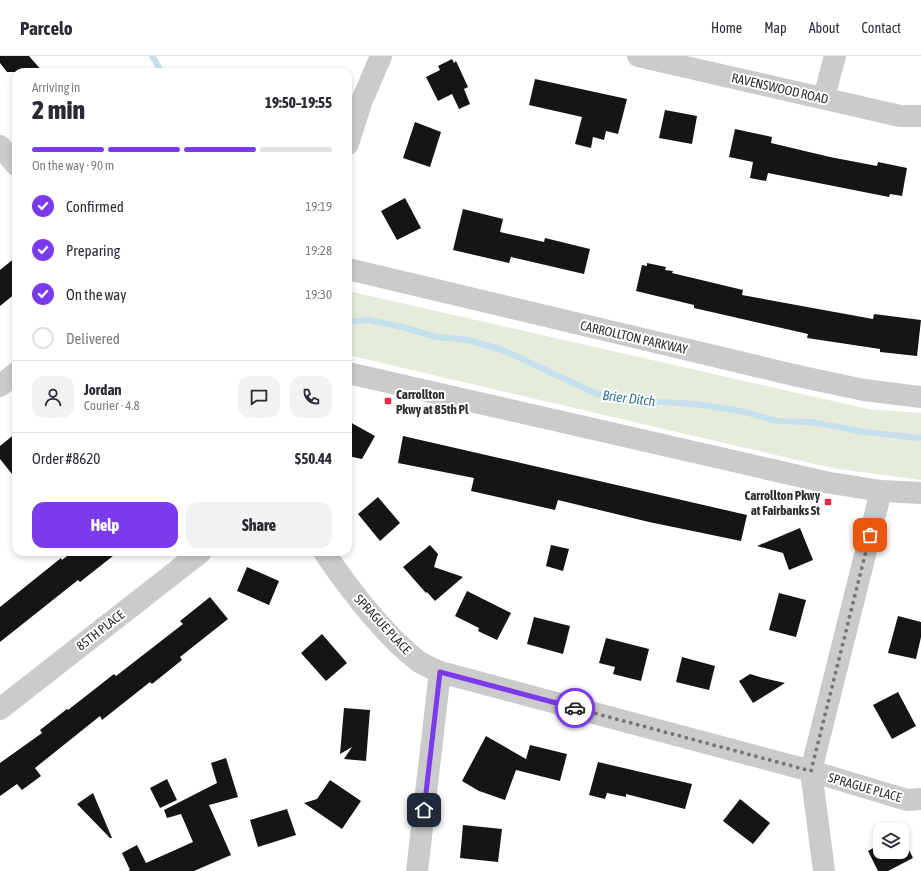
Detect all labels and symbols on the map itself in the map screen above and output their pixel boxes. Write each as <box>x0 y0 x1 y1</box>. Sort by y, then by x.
street label: RAVENSWOOD ROAD <box>730 70 830 107</box>
street label: CARROLLTON PARKWAY <box>579 318 689 357</box>
place label: Carrollton Pkwy at 85th Pl <box>396 387 469 417</box>
water label: Brier Ditch <box>602 387 657 409</box>
marker: Carrollton Pkwy at 85th Pl <box>383 396 393 406</box>
place label: Carrollton Pkwy at Fairbanks St <box>744 488 821 518</box>
marker: Carrollton Pkwy at Fairbanks St <box>823 497 833 507</box>
pin <box>853 518 887 552</box>
street label: SPRAGUE PLACE <box>351 592 414 657</box>
street label: 85TH PLACE <box>73 607 128 654</box>
courier <box>555 688 595 728</box>
street label: SPRAGUE PLACE <box>826 770 904 805</box>
pin <box>407 793 441 827</box>

